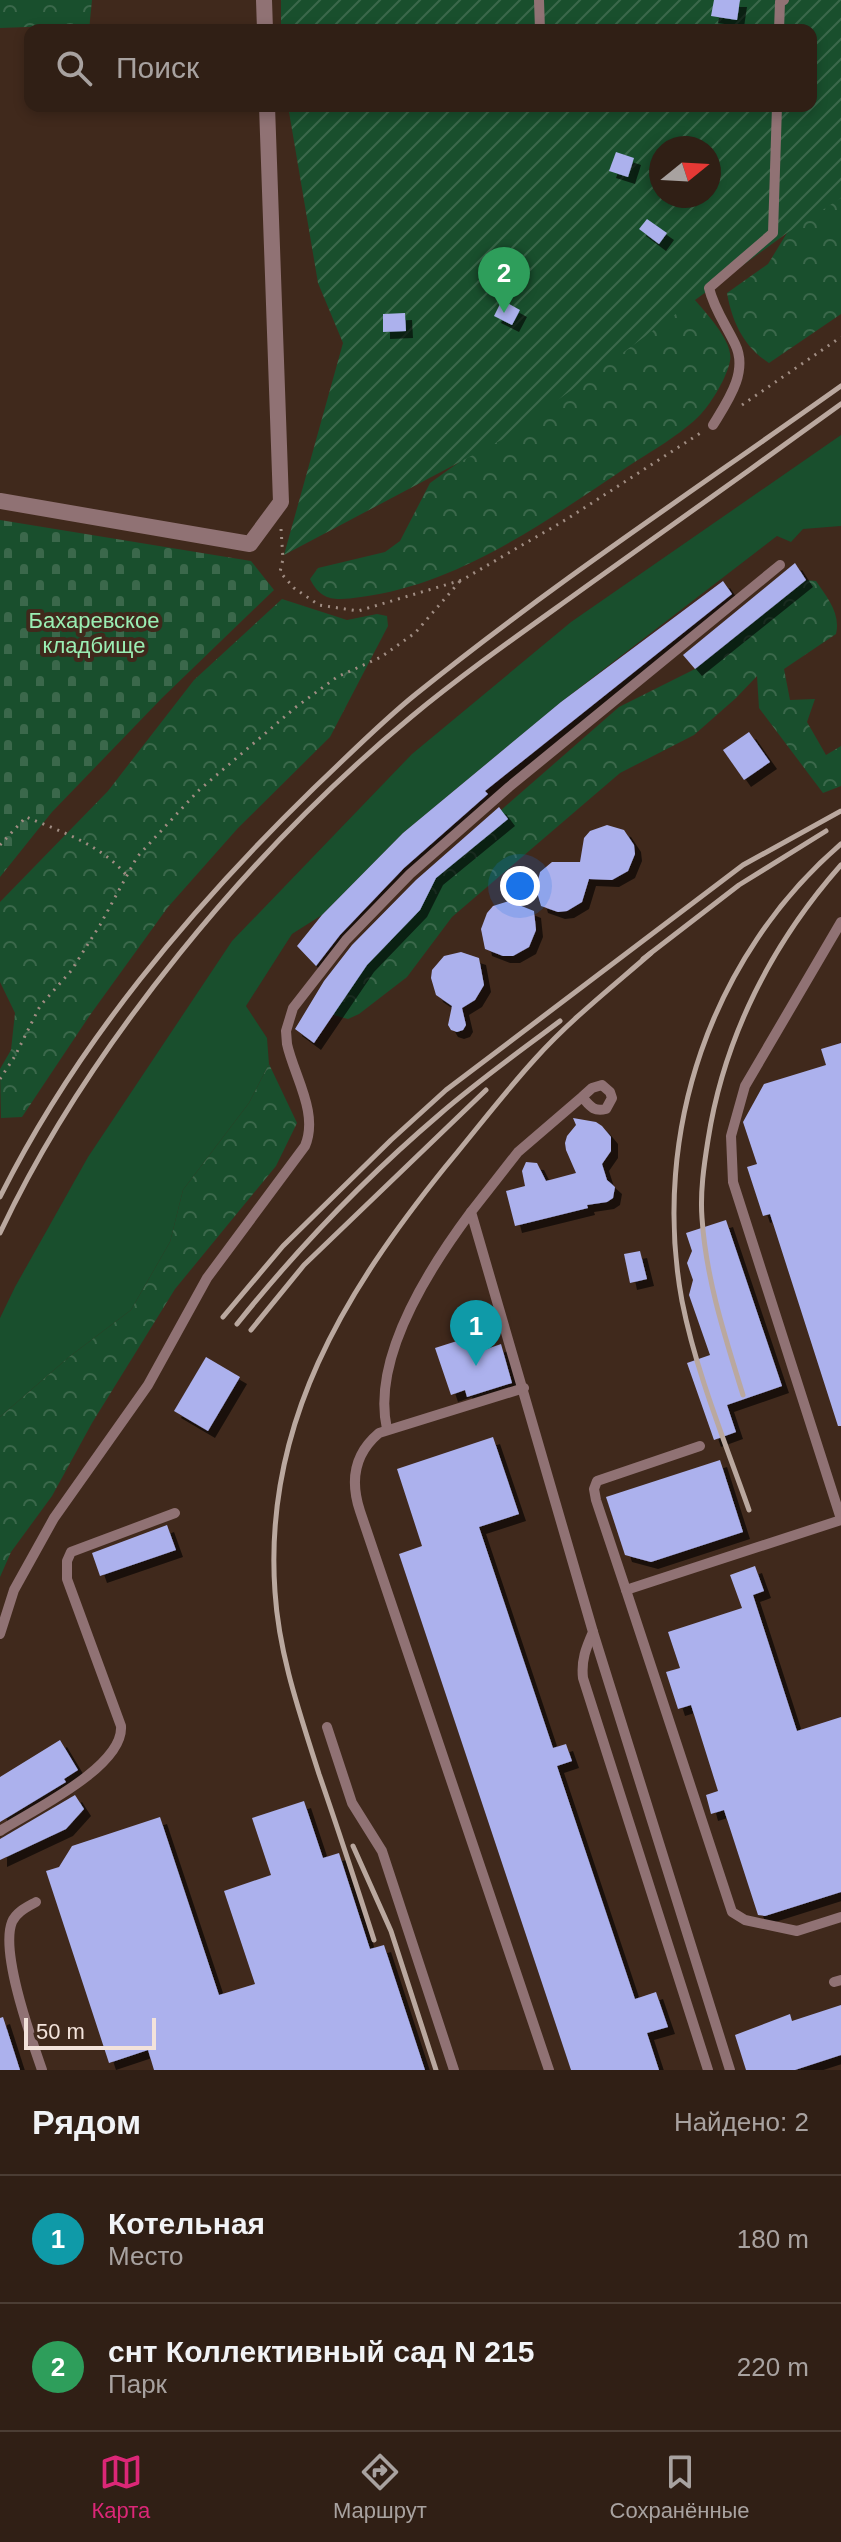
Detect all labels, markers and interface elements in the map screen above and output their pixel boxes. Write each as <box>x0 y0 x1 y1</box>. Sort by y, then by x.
search box <box>24 24 817 112</box>
icon: search <box>52 46 96 90</box>
text: Поиск <box>116 51 199 84</box>
north arrow <box>649 136 721 208</box>
pin: 2 <box>478 247 530 313</box>
park label: Бахаревское кладбище <box>29 608 159 658</box>
your location <box>500 866 540 906</box>
pin: 1 <box>450 1300 502 1366</box>
scale bar <box>24 2014 156 2050</box>
text: 50 m <box>36 2019 85 2044</box>
text: Рядом <box>32 2103 141 2141</box>
text: Найдено: 2 <box>674 2107 809 2137</box>
text: Котельная <box>108 2207 265 2240</box>
text: 1 <box>51 2224 65 2254</box>
text: 180 m <box>737 2224 809 2254</box>
text: Место <box>108 2241 184 2271</box>
text: снт Коллективный сад N 215 <box>108 2335 534 2368</box>
text: 2 <box>51 2352 65 2382</box>
text: 220 m <box>737 2352 809 2382</box>
text: Парк <box>108 2369 167 2399</box>
tab: Карта <box>91 2450 150 2524</box>
tab: Маршрут <box>333 2450 427 2524</box>
tab: Сохранённые <box>610 2450 750 2524</box>

